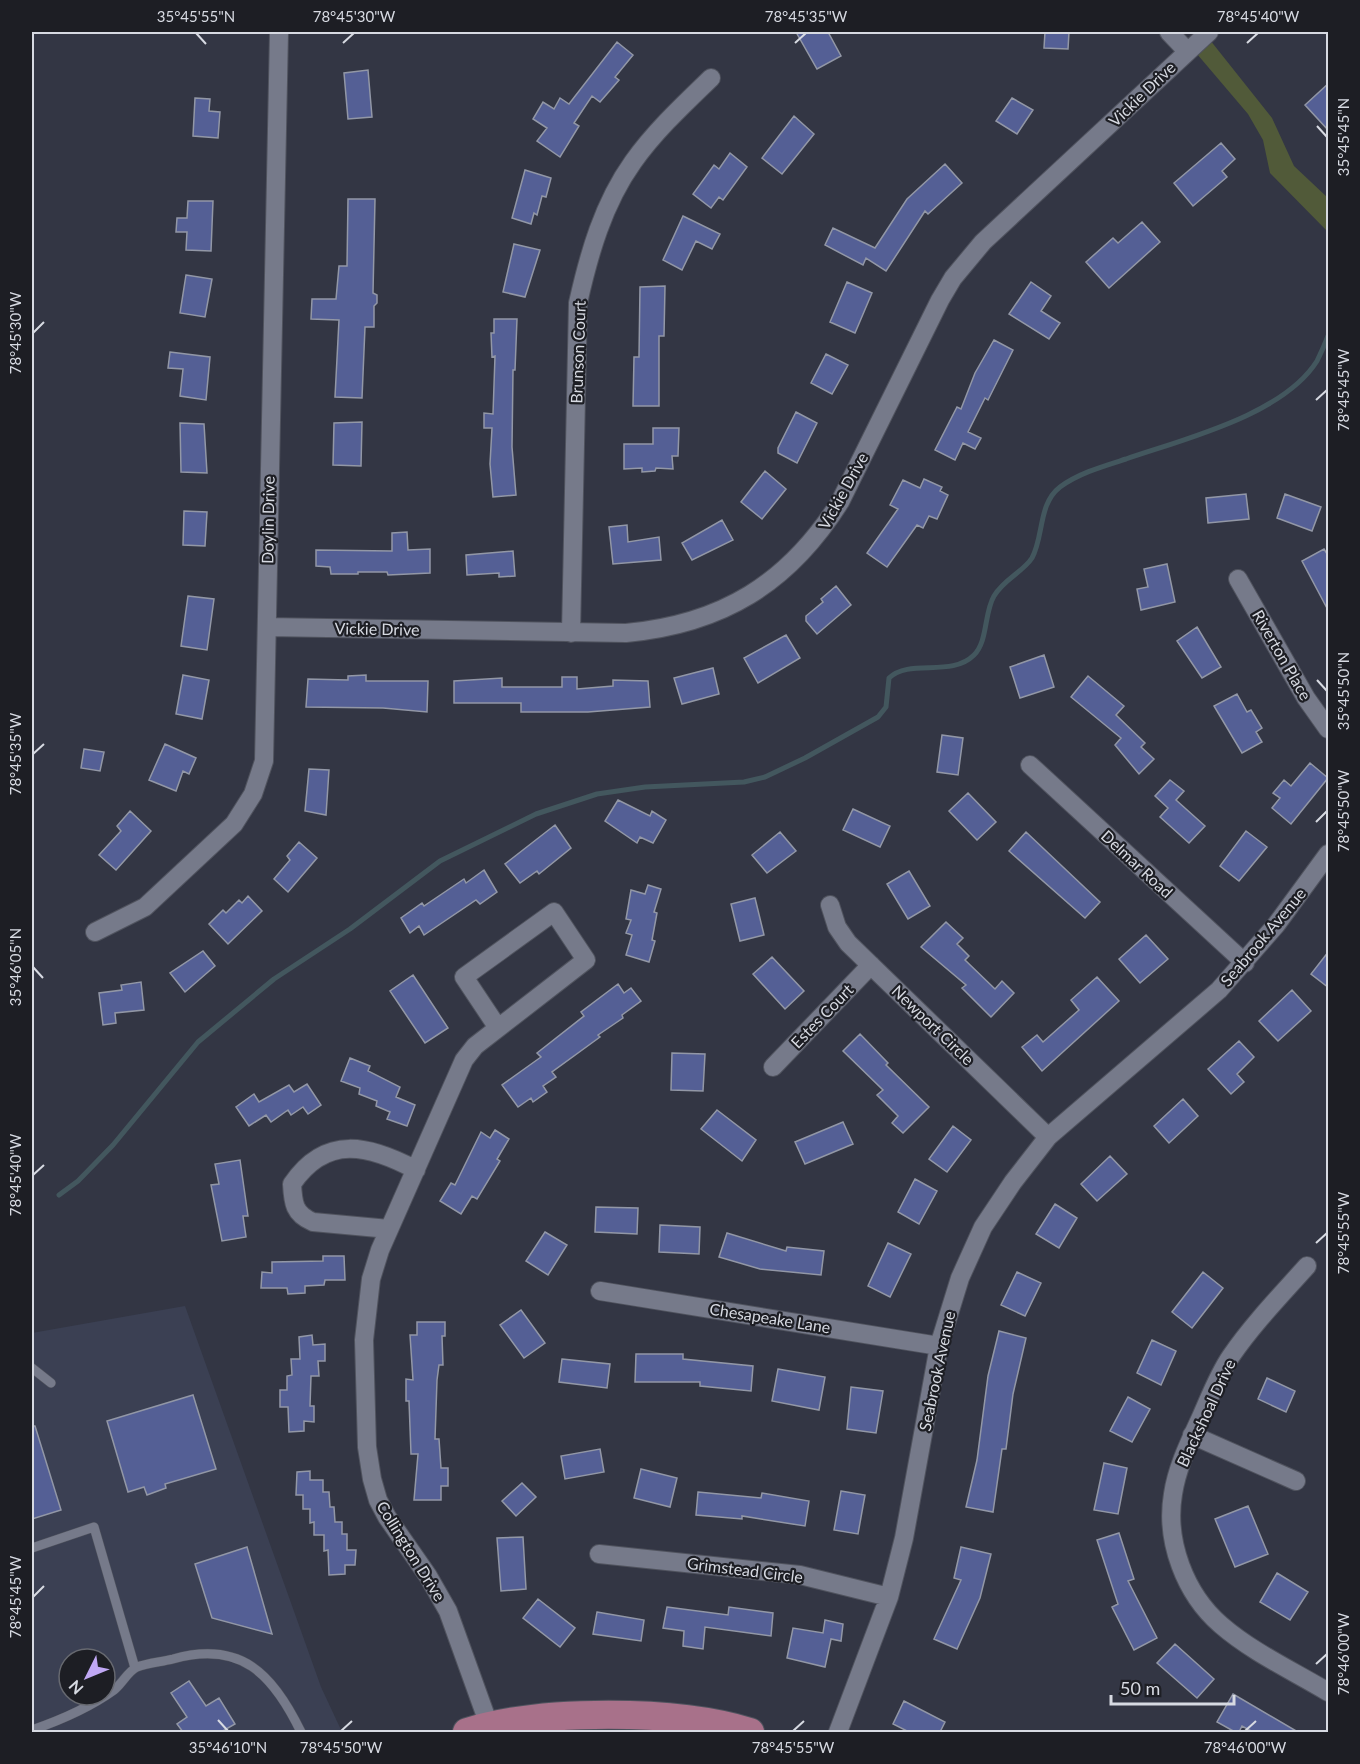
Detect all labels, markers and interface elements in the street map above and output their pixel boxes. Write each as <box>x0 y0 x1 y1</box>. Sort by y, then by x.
text: 35°45'55"N <box>157 7 235 25</box>
text: 78°45'30"W <box>313 7 396 25</box>
text: 78°45'35"W <box>765 7 848 25</box>
text: 78°45'40"W <box>1217 7 1300 25</box>
street label: Vickie Drive <box>1104 57 1179 130</box>
text: 35°45'45"N <box>1334 98 1352 176</box>
text: 78°45'30"W <box>6 291 24 374</box>
street label: Brunson Court <box>566 300 589 404</box>
text: 78°45'45"W <box>1334 348 1352 431</box>
street label: Vickie Drive <box>814 449 871 533</box>
street label: Doylin Drive <box>257 476 278 564</box>
street label: Riverton Place <box>1249 606 1316 703</box>
street label: Vickie Drive <box>334 618 420 639</box>
text: 35°45'50"N <box>1334 652 1352 730</box>
text: 78°45'35"W <box>6 712 24 795</box>
text: 78°45'50"W <box>1334 769 1352 852</box>
street label: Delmar Road <box>1098 826 1177 901</box>
street label: Seabrook Avenue <box>1216 884 1309 990</box>
text: 35°46'05"N <box>6 928 24 1006</box>
street label: Estes Court <box>787 980 857 1051</box>
street label: Newport Circle <box>888 981 978 1068</box>
text: 78°45'40"W <box>6 1133 24 1216</box>
text: 78°45'55"W <box>1334 1191 1352 1274</box>
street label: Chesapeake Lane <box>708 1299 832 1336</box>
street label: Seabrook Avenue <box>915 1309 959 1433</box>
street label: Blackshoal Drive <box>1172 1356 1239 1470</box>
street label: Collington Drive <box>373 1497 450 1604</box>
street label: Grimstead Circle <box>686 1553 804 1586</box>
text: 78°45'45"W <box>6 1555 24 1638</box>
text: 78°46'00"W <box>1334 1612 1352 1695</box>
north arrow <box>57 1647 117 1707</box>
scale bar <box>1111 1668 1234 1706</box>
text: N <box>65 1677 87 1699</box>
text: 50 m <box>1120 1677 1160 1699</box>
text: 35°46'10"N <box>189 1738 267 1756</box>
text: 78°45'50"W <box>300 1738 383 1756</box>
text: 78°45'55"W <box>752 1738 835 1756</box>
text: 78°46'00"W <box>1204 1738 1287 1756</box>

